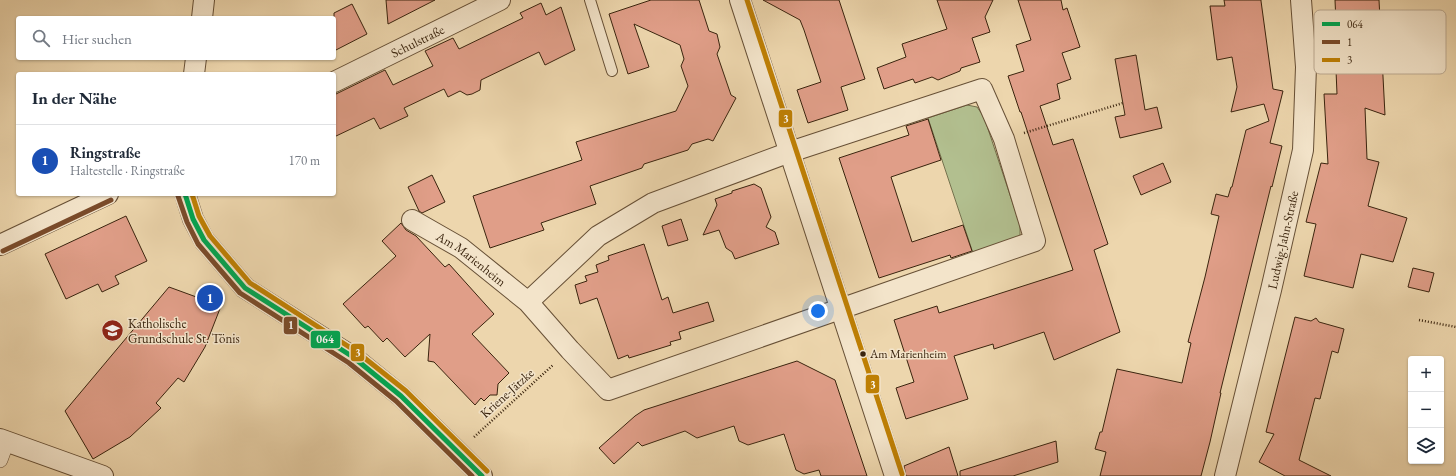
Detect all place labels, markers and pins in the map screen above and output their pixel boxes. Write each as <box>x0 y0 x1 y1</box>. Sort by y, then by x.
pin: 1 <box>197 283 223 313</box>
place label: Katholische Grundschule St. Tönis <box>128 315 240 347</box>
school or university icon: Katholische Grundschule St. Tönis <box>100 317 126 343</box>
place label: Am Marienheim <box>869 346 947 362</box>
marker: Am Marienheim <box>858 349 868 359</box>

